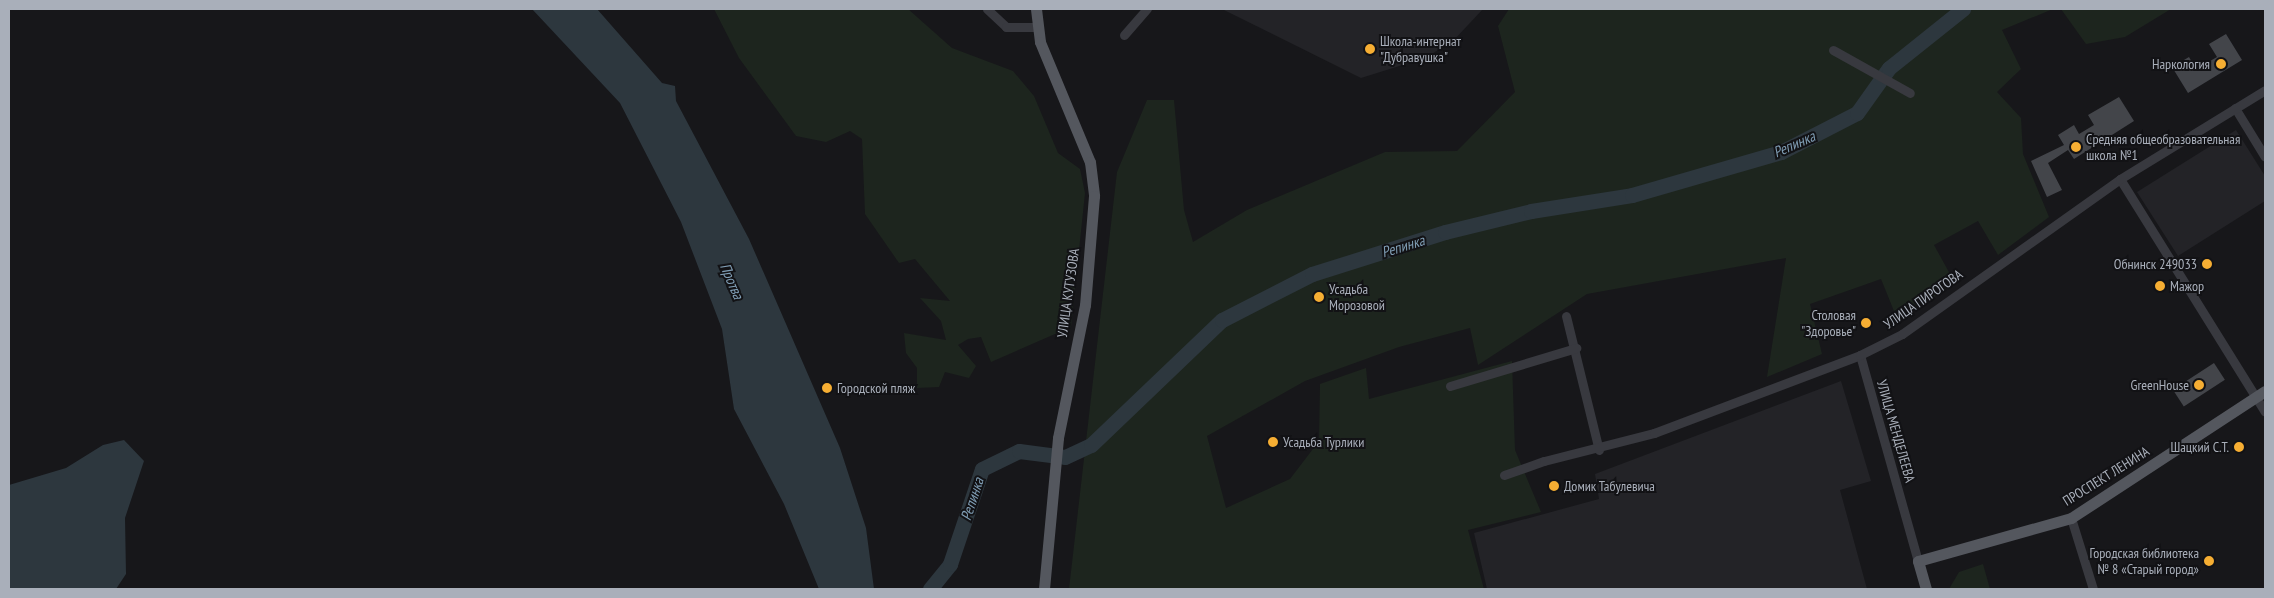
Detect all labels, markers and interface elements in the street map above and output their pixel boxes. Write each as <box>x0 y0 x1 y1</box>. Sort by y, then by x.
place label: Школа-интернат "Дубравушка" <box>1380 33 1461 65</box>
marker: Школа-интернат "Дубравушка" <box>1364 43 1376 55</box>
place label: Наркология <box>2152 56 2210 72</box>
marker: Наркология <box>2214 57 2228 71</box>
water label: Репинка <box>1770 127 1818 161</box>
place label: Средняя общеобразовательная школа №1 <box>2086 131 2240 164</box>
marker: Средняя общеобразовательная школа №1 <box>2070 141 2082 153</box>
water label: Репинка <box>1379 231 1427 261</box>
street label: УЛИЦА КУТУЗОВА <box>1053 247 1083 339</box>
place label: Обнинск 249033 <box>2114 256 2197 272</box>
marker: Обнинск 249033 <box>2201 258 2213 270</box>
water label: Протва <box>716 260 748 302</box>
street label: УЛИЦА ПИРОГОВА <box>1880 266 1966 332</box>
place label: Мажор <box>2170 278 2204 294</box>
marker: Мажор <box>2154 280 2166 292</box>
place label: Усадьба Морозовой <box>1329 281 1385 314</box>
marker: Усадьба Морозовой <box>1313 291 1325 303</box>
place label: Столовая "Здоровье" <box>1801 307 1856 340</box>
marker: Столовая "Здоровье" <box>1860 317 1872 329</box>
place label: GreenHouse <box>2131 377 2189 393</box>
street label: УЛИЦА МЕНДЕЛЕЕВА <box>1873 378 1919 484</box>
marker: GreenHouse <box>2193 379 2205 391</box>
place label: Городской пляж <box>837 380 915 396</box>
marker: Городской пляж <box>821 382 833 394</box>
place label: Усадьба Турлики <box>1283 434 1365 450</box>
marker: Усадьба Турлики <box>1267 436 1279 448</box>
place label: Шацкий С.Т. <box>2170 439 2229 455</box>
marker: Шацкий С.Т. <box>2233 441 2245 453</box>
street label: ПРОСПЕКТ ЛЕНИНА <box>2059 443 2153 509</box>
water label: Репинка <box>957 475 987 523</box>
place label: Домик Табулевича <box>1564 478 1655 494</box>
marker: Домик Табулевича <box>1548 480 1560 492</box>
place label: Городская библиотека № 8 «Старый город» <box>2089 545 2199 578</box>
marker: Городская библиотека № 8 «Старый город» <box>2203 555 2215 567</box>

